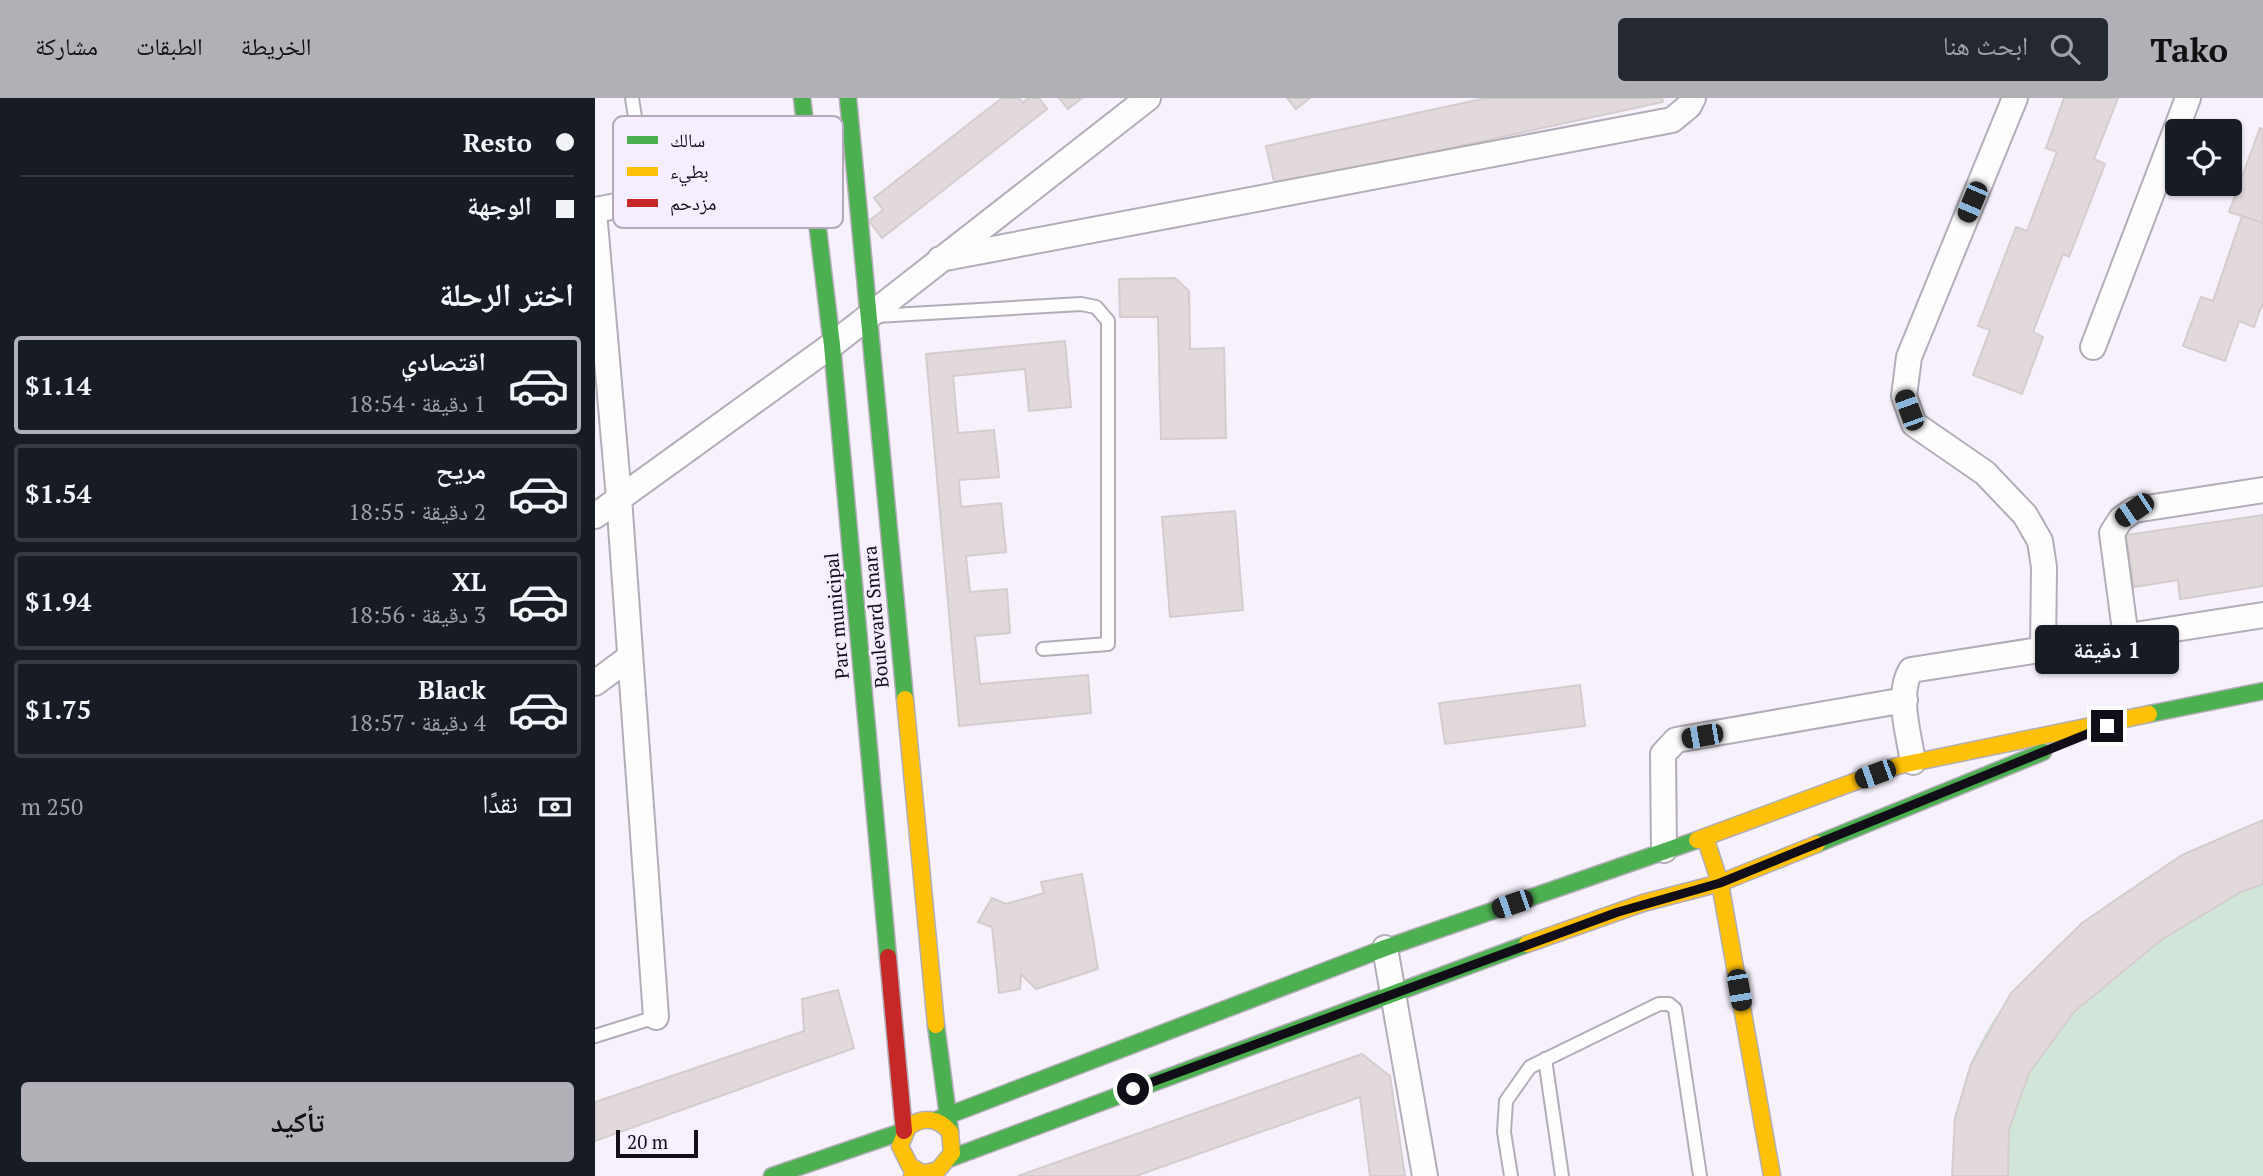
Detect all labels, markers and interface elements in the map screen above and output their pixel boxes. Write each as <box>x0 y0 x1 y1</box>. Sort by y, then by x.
search box <box>1618 18 2108 81</box>
text: ابحث هنا <box>1943 28 2028 62</box>
text: Tako <box>2150 28 2228 71</box>
text: مشاركة <box>35 30 98 62</box>
text: الطبقات <box>136 30 203 62</box>
text: الخريطة <box>241 30 311 62</box>
icon: search <box>2046 30 2084 68</box>
legend <box>613 116 843 228</box>
map controls <box>2165 119 2242 196</box>
button: locate <box>2165 119 2242 196</box>
text: Resto <box>463 125 532 159</box>
text: سالك <box>670 127 705 152</box>
text: بطيء <box>670 158 709 187</box>
car <box>1955 179 1990 225</box>
text: الوجهة <box>467 188 532 222</box>
text: مزدحم <box>670 190 716 216</box>
text: اختر الرحلة <box>439 273 574 315</box>
text: اقتصادي <box>401 344 486 378</box>
icon: car <box>507 354 570 417</box>
text: $1.14 <box>25 368 91 402</box>
car <box>1892 387 1927 433</box>
text: 1 دقيقة · 18:54 <box>348 388 486 419</box>
text: مريح <box>436 452 486 486</box>
icon: car <box>507 462 570 525</box>
text: $1.54 <box>25 476 91 510</box>
car <box>2111 490 2158 530</box>
text: 2 دقيقة · 18:55 <box>348 496 486 527</box>
street label: Boulevard Smara <box>856 544 894 689</box>
street label: Parc municipal <box>818 552 854 680</box>
text: XL <box>452 564 486 598</box>
icon: car <box>507 570 570 633</box>
text: $1.94 <box>25 584 91 618</box>
text: 3 دقيقة · 18:56 <box>348 599 486 630</box>
callout: 1 دقيقة <box>2035 624 2179 674</box>
text: 1 دقيقة <box>2073 634 2141 665</box>
text: Black <box>418 672 486 706</box>
icon: car <box>507 678 570 741</box>
text: $1.75 <box>25 692 91 726</box>
text: 4 دقيقة · 18:57 <box>348 707 486 738</box>
route end <box>2091 710 2123 742</box>
car <box>1680 722 1725 750</box>
car <box>1852 757 1899 791</box>
text: نقدًا <box>482 786 518 820</box>
icon: cash <box>536 788 574 826</box>
text: 250 m <box>21 791 83 822</box>
car <box>1489 887 1536 921</box>
car <box>1726 967 1753 1013</box>
route start <box>1117 1073 1149 1105</box>
button: تأكيد <box>21 1082 574 1162</box>
scale bar <box>616 1127 698 1159</box>
text: 20 m <box>627 1129 668 1154</box>

